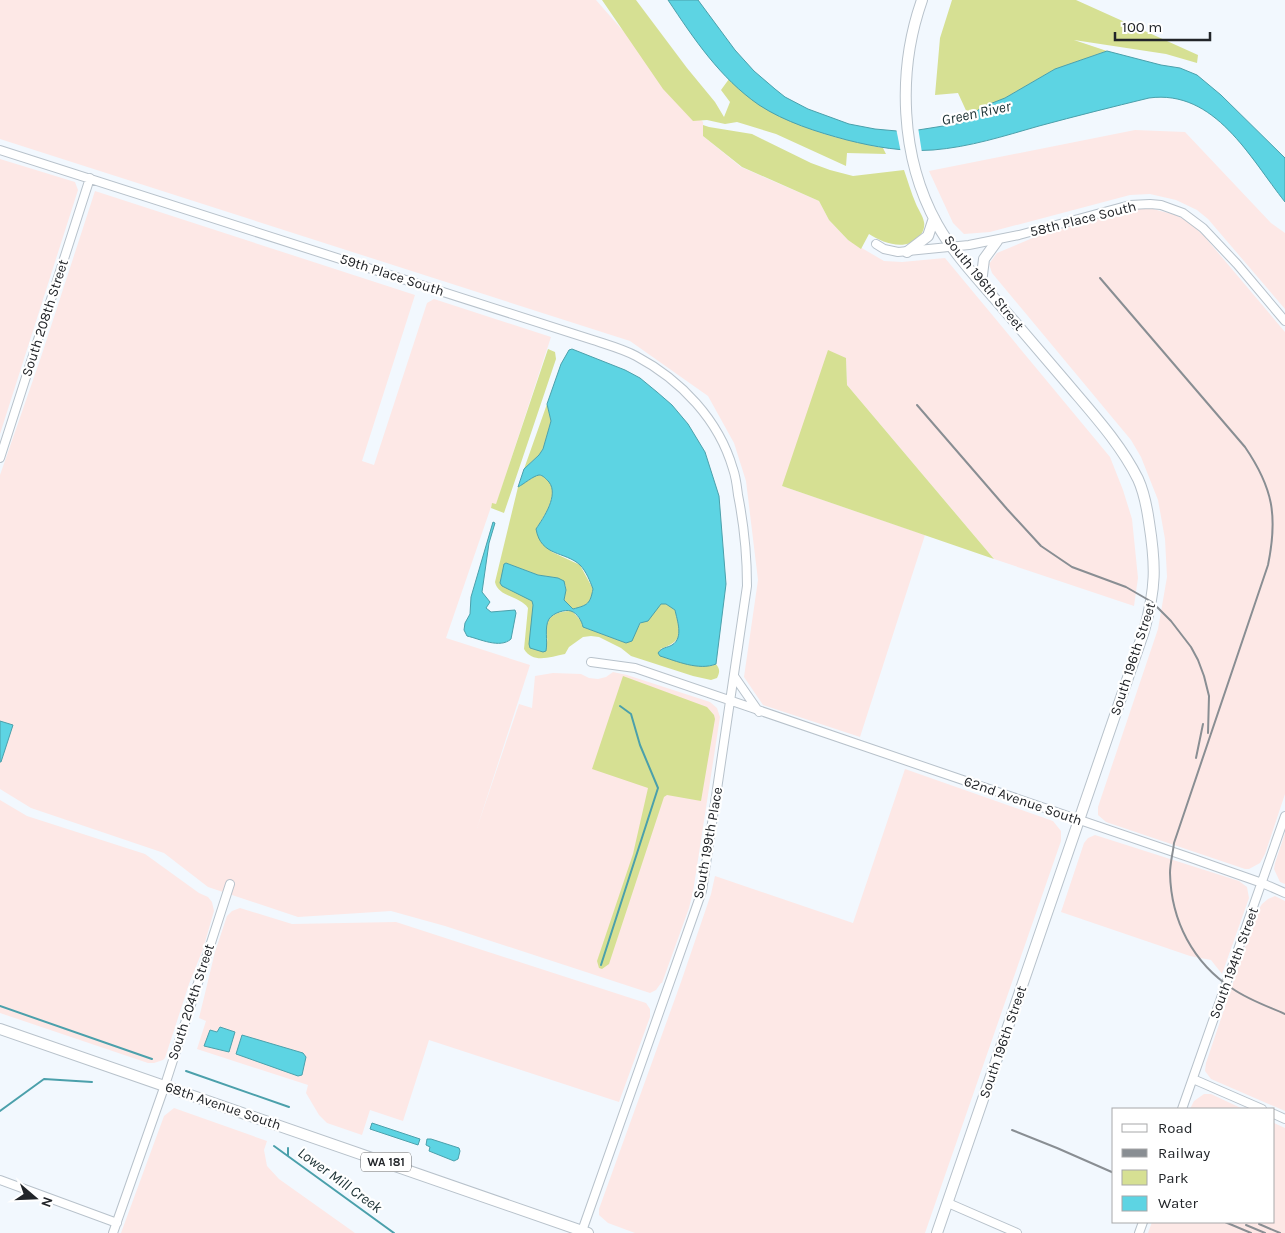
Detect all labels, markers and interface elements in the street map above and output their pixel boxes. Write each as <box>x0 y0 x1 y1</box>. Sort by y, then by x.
scale bar <box>1115 10 1210 42</box>
text: 100 m <box>1122 18 1162 36</box>
water label: Green River <box>940 97 1013 129</box>
street label: 58th Place South <box>1028 198 1138 240</box>
street label: South 196th Street <box>940 232 1028 334</box>
street label: 59th Place South <box>338 250 446 300</box>
street label: South 208th Street <box>18 257 72 379</box>
street label: South 196th Street <box>1107 600 1159 718</box>
street label: 62nd Avenue South <box>962 773 1084 829</box>
street label: South 199th Place <box>690 786 726 900</box>
street label: South 194th Street <box>1206 905 1262 1021</box>
street label: South 204th Street <box>164 942 218 1062</box>
street label: South 196th Street <box>976 984 1030 1100</box>
street label: 68th Avenue South <box>163 1078 283 1134</box>
legend <box>1112 1108 1275 1223</box>
text: Road <box>1158 1119 1193 1137</box>
water label: Lower Mill Creek <box>294 1143 386 1217</box>
text: Railway <box>1158 1144 1210 1162</box>
road number: WA 181 <box>361 1152 411 1172</box>
text: Park <box>1158 1169 1188 1187</box>
north arrow <box>10 1173 60 1223</box>
text: Water <box>1158 1194 1199 1212</box>
text: N <box>37 1195 56 1210</box>

